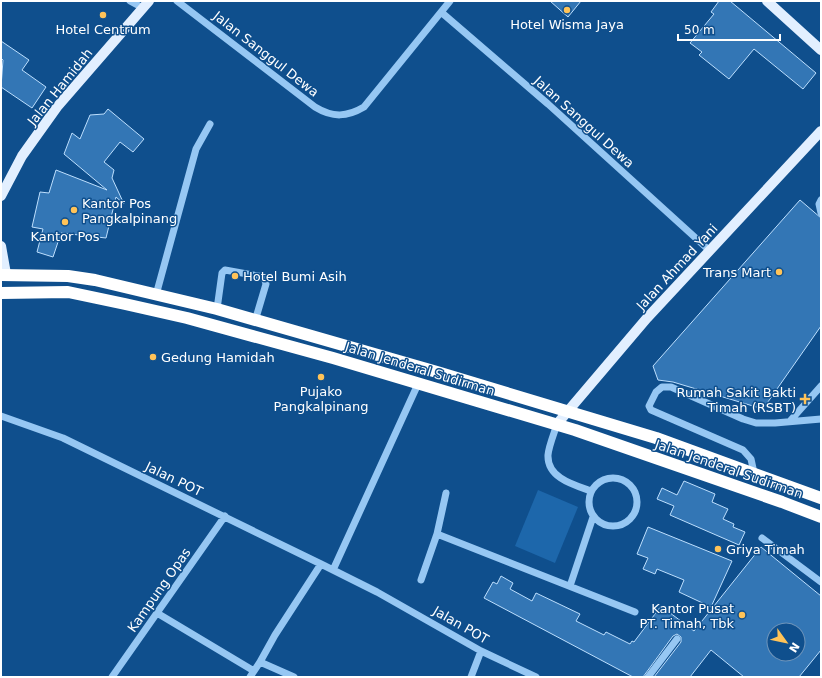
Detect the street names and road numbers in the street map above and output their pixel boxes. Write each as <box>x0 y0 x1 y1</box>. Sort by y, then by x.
street label: Jalan Sanggul Dewa <box>210 8 322 100</box>
street label: Jalan Hamidah <box>24 46 95 129</box>
street label: Jalan Sanggul Dewa <box>530 72 637 171</box>
street label: Jalan Ahmad Yani <box>633 221 721 314</box>
street label: Jalan Jenderal Sudirman <box>343 339 497 399</box>
street label: Jalan Jenderal Sudirman <box>652 436 805 501</box>
street label: Jalan POT <box>142 458 205 499</box>
street label: Kampung Opas <box>124 545 194 635</box>
street label: Jalan POT <box>430 603 492 647</box>

